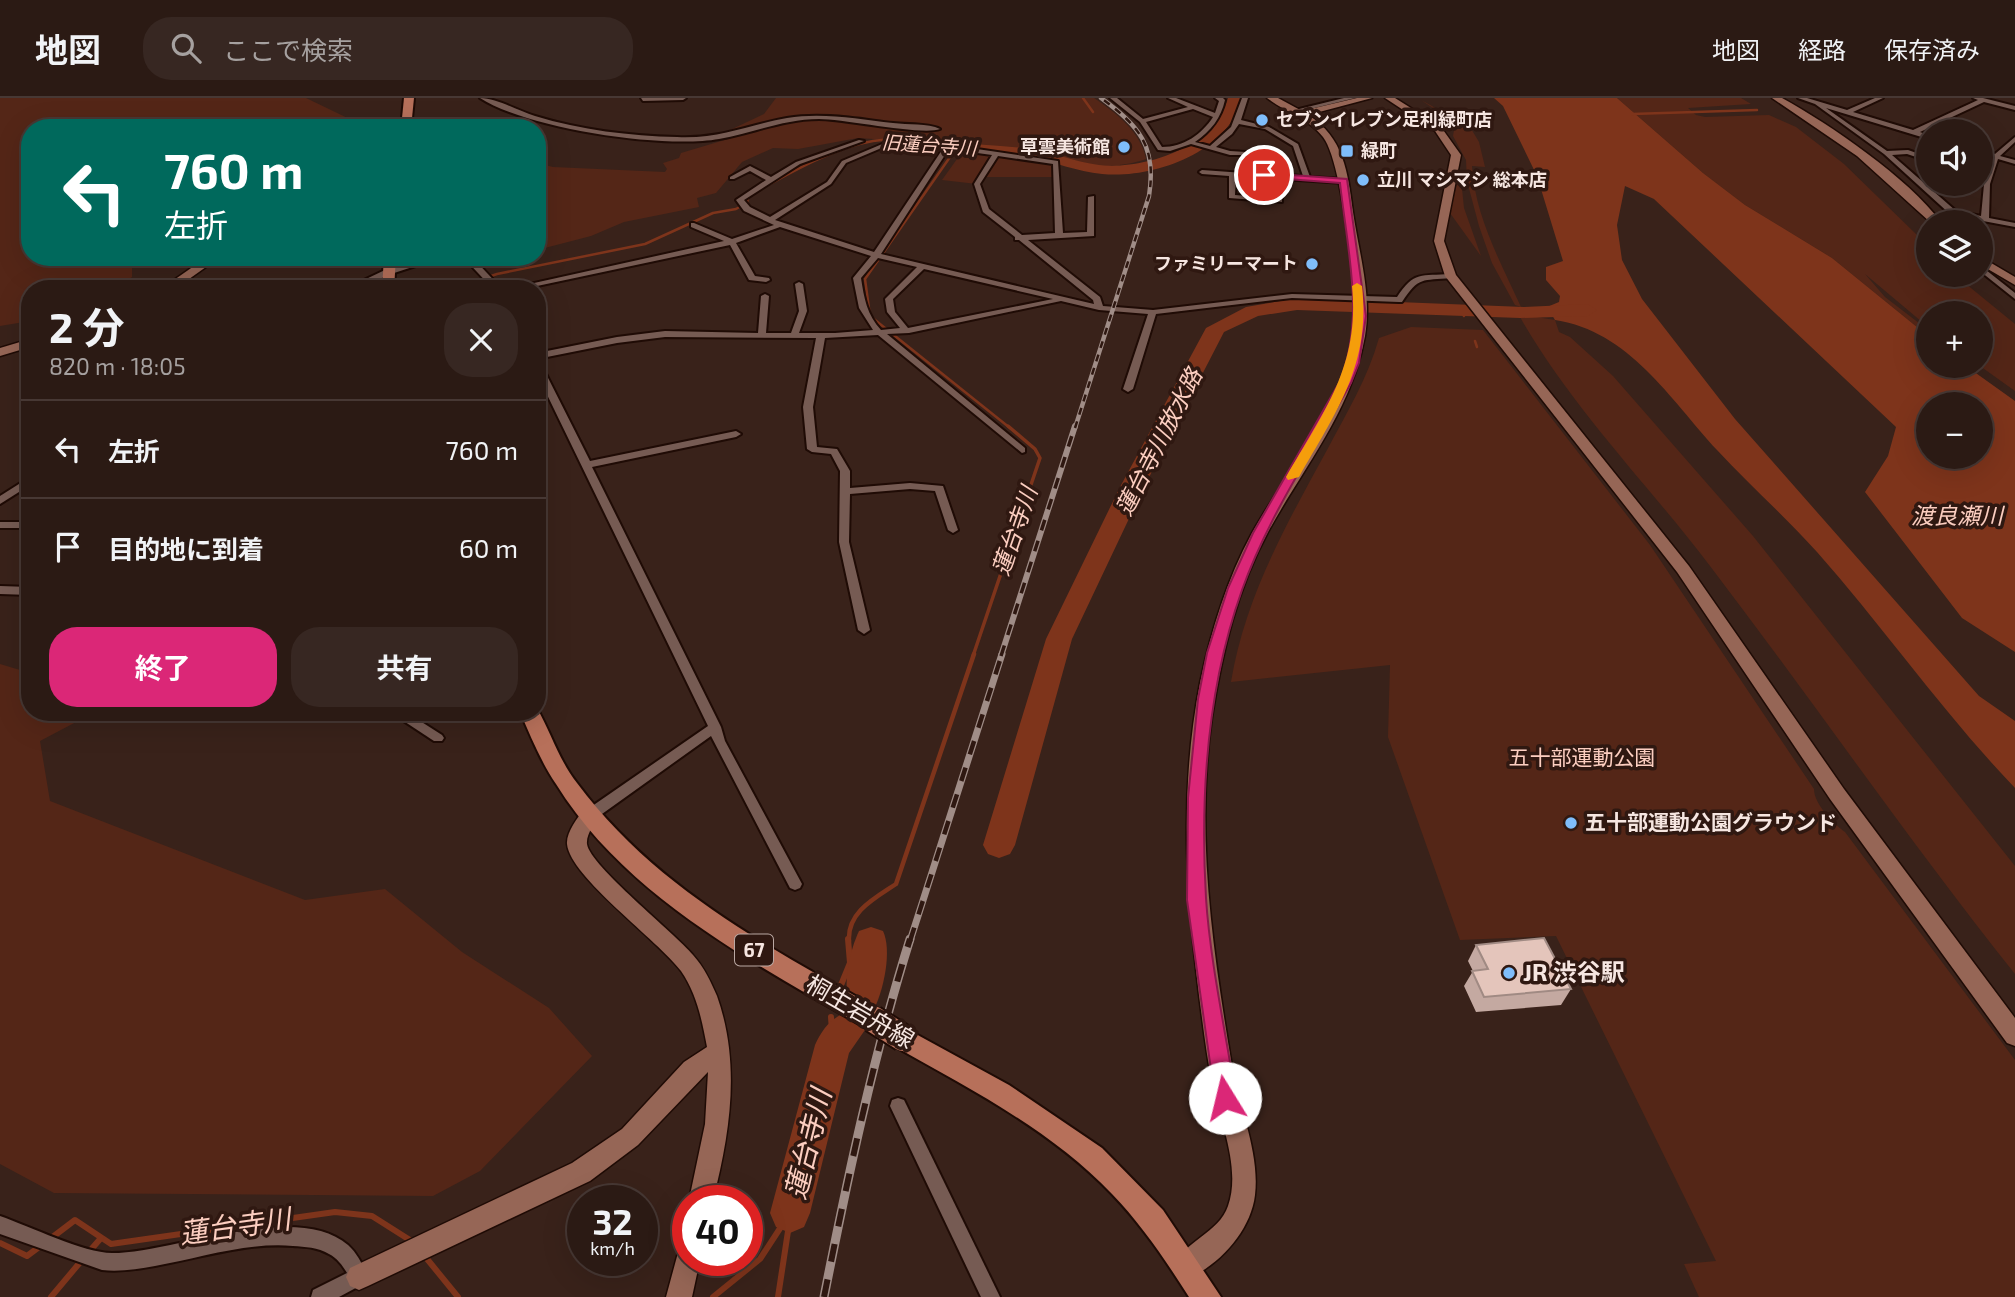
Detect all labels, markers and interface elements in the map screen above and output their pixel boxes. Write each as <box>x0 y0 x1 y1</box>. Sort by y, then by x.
search box <box>143 17 633 80</box>
text: 地図 <box>35 29 101 69</box>
icon: search <box>167 29 205 67</box>
text: ここで検索 <box>223 34 353 65</box>
text: 地図 <box>1712 35 1760 64</box>
text: 経路 <box>1798 35 1846 64</box>
text: 保存済み <box>1884 35 1980 64</box>
place label: セブンイレブン足利緑町店 <box>1276 108 1492 130</box>
marker: セブンイレブン足利緑町店 <box>1254 112 1270 128</box>
map controls <box>1916 119 1993 469</box>
button: sound <box>1916 119 1993 196</box>
water label: 旧蓮台寺川 <box>881 130 979 159</box>
place label: 草雲美術館 <box>1020 135 1110 157</box>
marker: 草雲美術館 <box>1116 139 1132 155</box>
place label: 緑町 <box>1361 139 1397 161</box>
text: 760 m <box>164 140 303 199</box>
marker: 緑町 <box>1339 143 1355 159</box>
pin <box>1234 145 1294 205</box>
icon: left <box>49 147 140 238</box>
icon: arrive <box>1245 156 1283 194</box>
place label: 立川 マシマシ 総本店 <box>1377 168 1547 190</box>
marker: 立川 マシマシ 総本店 <box>1355 172 1371 188</box>
text: 左折 <box>164 205 228 243</box>
button: layers <box>1916 210 1993 287</box>
place label: ファミリーマート <box>1154 252 1298 274</box>
marker: ファミリーマート <box>1304 256 1320 272</box>
text: 2 分 <box>49 301 124 351</box>
button: + <box>1916 301 1993 378</box>
button: close <box>444 303 518 377</box>
text: 820 m · 18:05 <box>49 352 185 380</box>
water label: 蓮台寺川放水路 <box>1109 362 1208 520</box>
button: − <box>1916 392 1993 469</box>
icon: left <box>49 430 87 468</box>
text: 760 m <box>446 434 518 465</box>
text: 左折 <box>108 435 160 466</box>
water label: 蓮台寺川 <box>986 480 1043 579</box>
water label: 渡良瀬川 <box>1911 501 2006 529</box>
icon: arrive <box>49 528 87 566</box>
text: 60 m <box>459 532 518 563</box>
text: 目的地に到着 <box>108 533 264 564</box>
button: 終了 <box>49 627 277 707</box>
button: 共有 <box>291 627 518 707</box>
park label: 五十部運動公園 <box>1509 744 1656 769</box>
place label: 五十部運動公園グラウンド <box>1585 809 1837 834</box>
marker: 五十部運動公園グラウンド <box>1563 815 1579 831</box>
road number: 67 <box>735 934 773 965</box>
place label: JR 渋谷駅 <box>1523 957 1625 986</box>
marker: JR 渋谷駅 <box>1501 965 1517 981</box>
street label: 桐生岩舟線 <box>802 968 920 1053</box>
position arrow <box>1188 1061 1262 1135</box>
water label: 蓮台寺川 <box>777 1082 838 1202</box>
speed limit sign: 40 <box>672 1185 763 1276</box>
water label: 蓮台寺川 <box>177 1200 296 1250</box>
text: 32 <box>592 1200 633 1242</box>
text: km/h <box>590 1237 635 1259</box>

